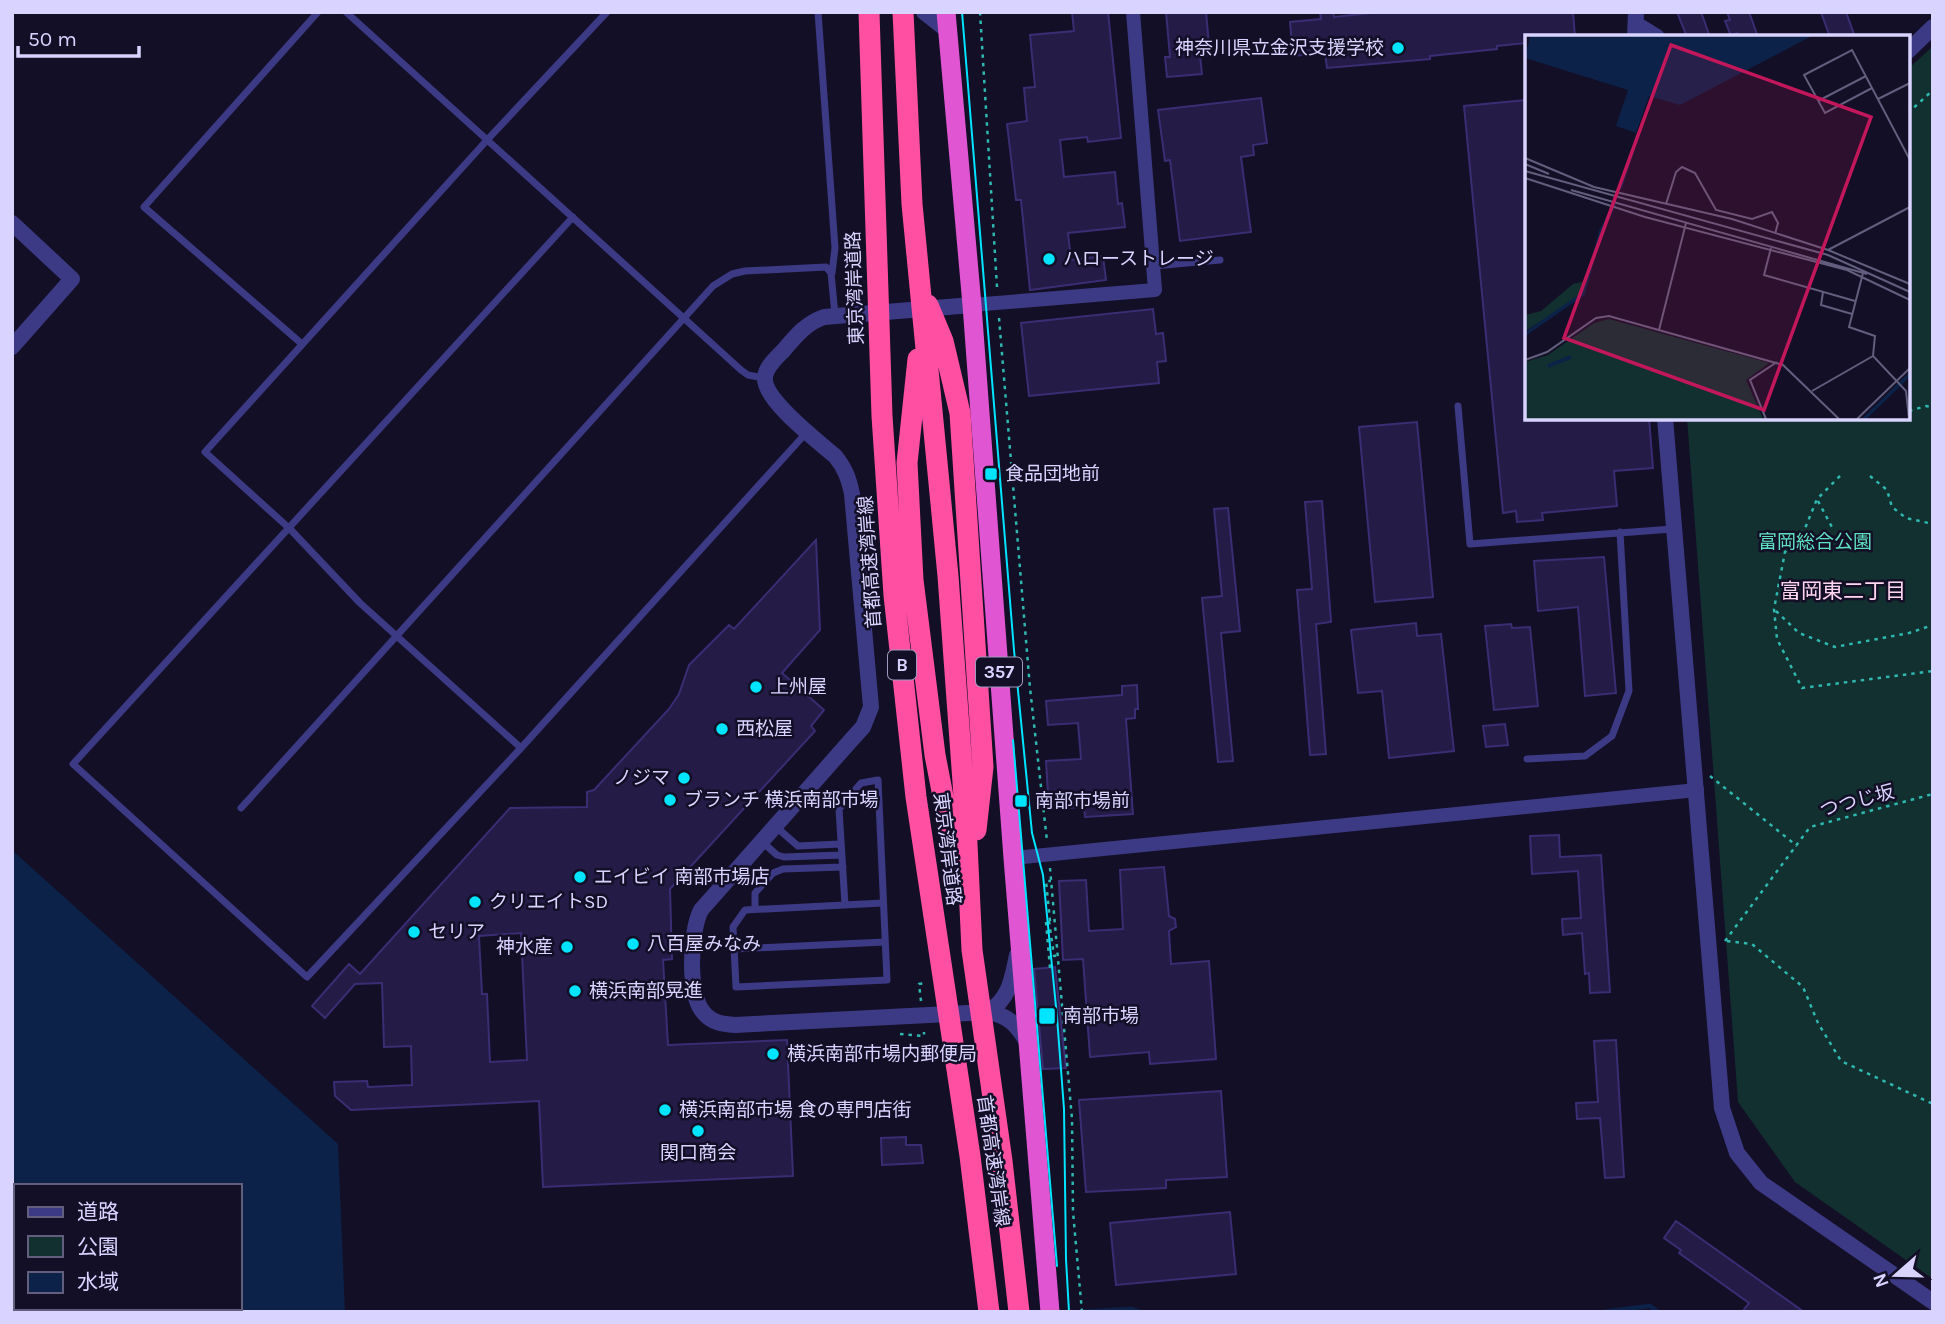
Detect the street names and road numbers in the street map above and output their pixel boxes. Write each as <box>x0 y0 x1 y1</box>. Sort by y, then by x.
street label: 東京湾岸道路 <box>842 231 868 345</box>
street label: 首都高速湾岸線 <box>854 495 886 629</box>
road number: B <box>888 650 916 680</box>
road number: 357 <box>976 658 1022 686</box>
street label: つつじ坂 <box>1817 781 1897 821</box>
street label: 東京湾岸道路 <box>929 791 965 907</box>
street label: 首都高速湾岸線 <box>973 1094 1013 1228</box>

